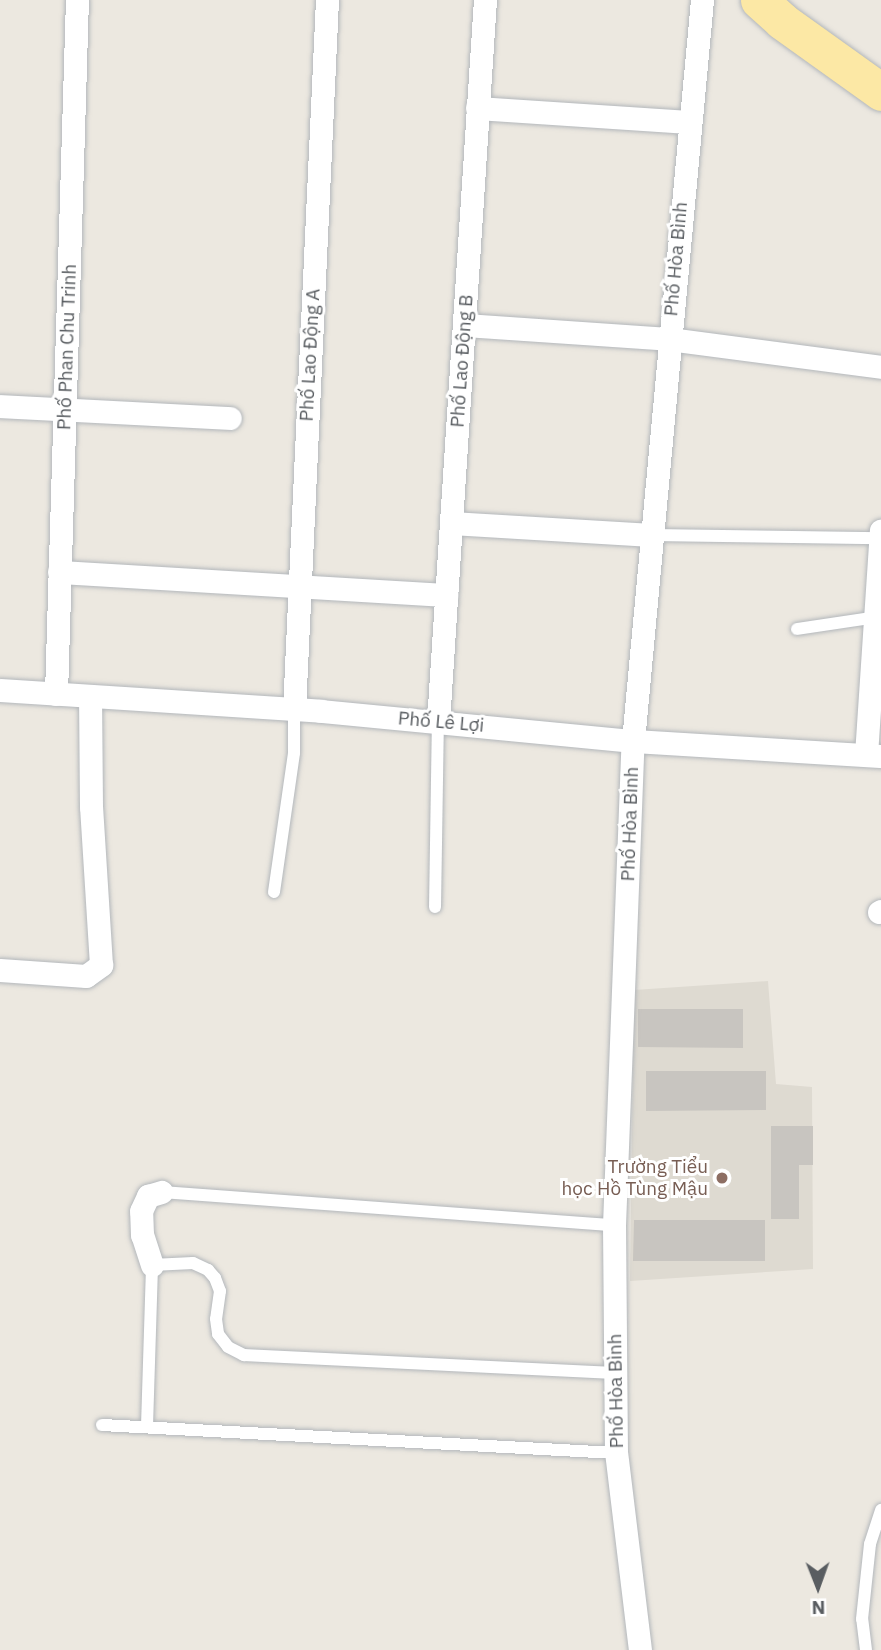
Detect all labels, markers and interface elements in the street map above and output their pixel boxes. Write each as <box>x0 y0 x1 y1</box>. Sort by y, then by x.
street label: Phố Hòa Bình <box>660 201 692 317</box>
street label: Phố Phan Chu Trinh <box>53 263 81 431</box>
street label: Phố Lao Động A <box>295 288 325 422</box>
street label: Phố Lao Động B <box>446 294 478 428</box>
street label: Phố Lê Lợi <box>397 707 485 737</box>
street label: Phố Hòa Bình <box>617 766 643 882</box>
place label: Trường Tiểu học Hồ Tùng Mậu <box>562 1156 708 1200</box>
marker: Trường Tiểu học Hồ Tùng Mậu <box>714 1170 730 1186</box>
street label: Phố Hòa Bình <box>604 1333 628 1449</box>
north arrow <box>783 1552 853 1622</box>
text: N <box>811 1596 825 1620</box>

